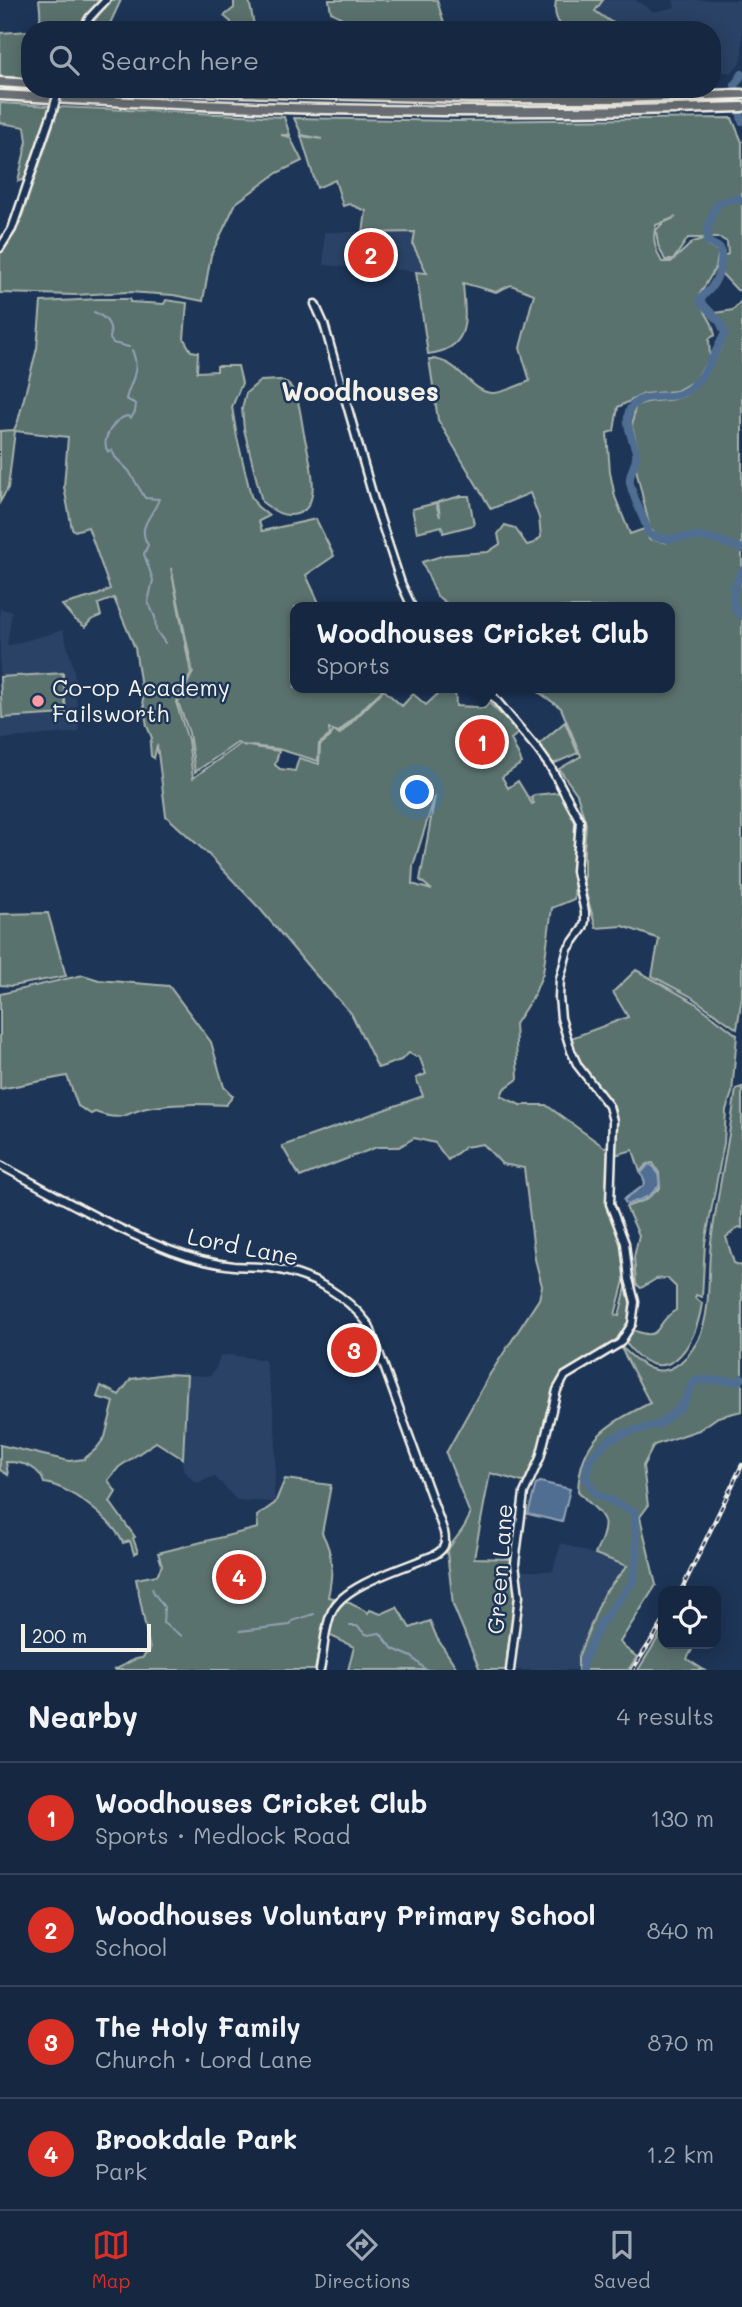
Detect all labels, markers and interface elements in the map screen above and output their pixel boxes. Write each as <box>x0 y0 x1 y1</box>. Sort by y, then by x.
search box <box>21 21 721 98</box>
icon: search <box>45 41 83 79</box>
text: Search here <box>101 43 259 77</box>
pin: 2 <box>348 229 394 281</box>
district label: Woodhouses <box>281 374 439 408</box>
popup <box>290 602 675 693</box>
text: Woodhouses Cricket Club <box>316 616 649 650</box>
text: Sports <box>316 650 390 680</box>
place label: Co-op Academy Failsworth <box>52 672 230 728</box>
marker: Co-op Academy Failsworth <box>30 693 46 709</box>
pin: 1 <box>459 716 505 768</box>
your location <box>400 775 434 809</box>
street label: Lord Lane <box>185 1221 301 1271</box>
pin: 3 <box>331 1324 377 1376</box>
street label: Green Lane <box>479 1503 519 1635</box>
pin: 4 <box>216 1551 262 1603</box>
map controls <box>658 1586 721 1649</box>
button: locate <box>658 1586 721 1649</box>
scale bar <box>21 1621 150 1653</box>
text: 200 m <box>32 1623 87 1648</box>
text: Nearby <box>28 1696 138 1736</box>
text: 4 results <box>617 1701 714 1731</box>
text: Woodhouses Cricket Club <box>95 1786 427 1820</box>
text: 1 <box>46 1803 56 1833</box>
text: 130 m <box>650 1803 714 1833</box>
text: Sports · Medlock Road <box>95 1820 350 1850</box>
text: Woodhouses Voluntary Primary School <box>95 1898 596 1932</box>
text: 2 <box>45 1915 57 1945</box>
text: 840 m <box>647 1915 714 1945</box>
text: School <box>95 1932 168 1962</box>
text: The Holy Family <box>95 2010 301 2044</box>
text: 3 <box>44 2027 58 2057</box>
text: 870 m <box>647 2027 714 2057</box>
text: Church · Lord Lane <box>95 2044 312 2074</box>
text: Brookdale Park <box>95 2122 297 2156</box>
text: 4 <box>44 2139 58 2169</box>
text: 1.2 km <box>646 2139 714 2169</box>
text: Park <box>95 2156 147 2186</box>
tab: Map <box>92 2226 130 2293</box>
tab: Directions <box>314 2226 410 2293</box>
tab: Saved <box>594 2226 650 2293</box>

